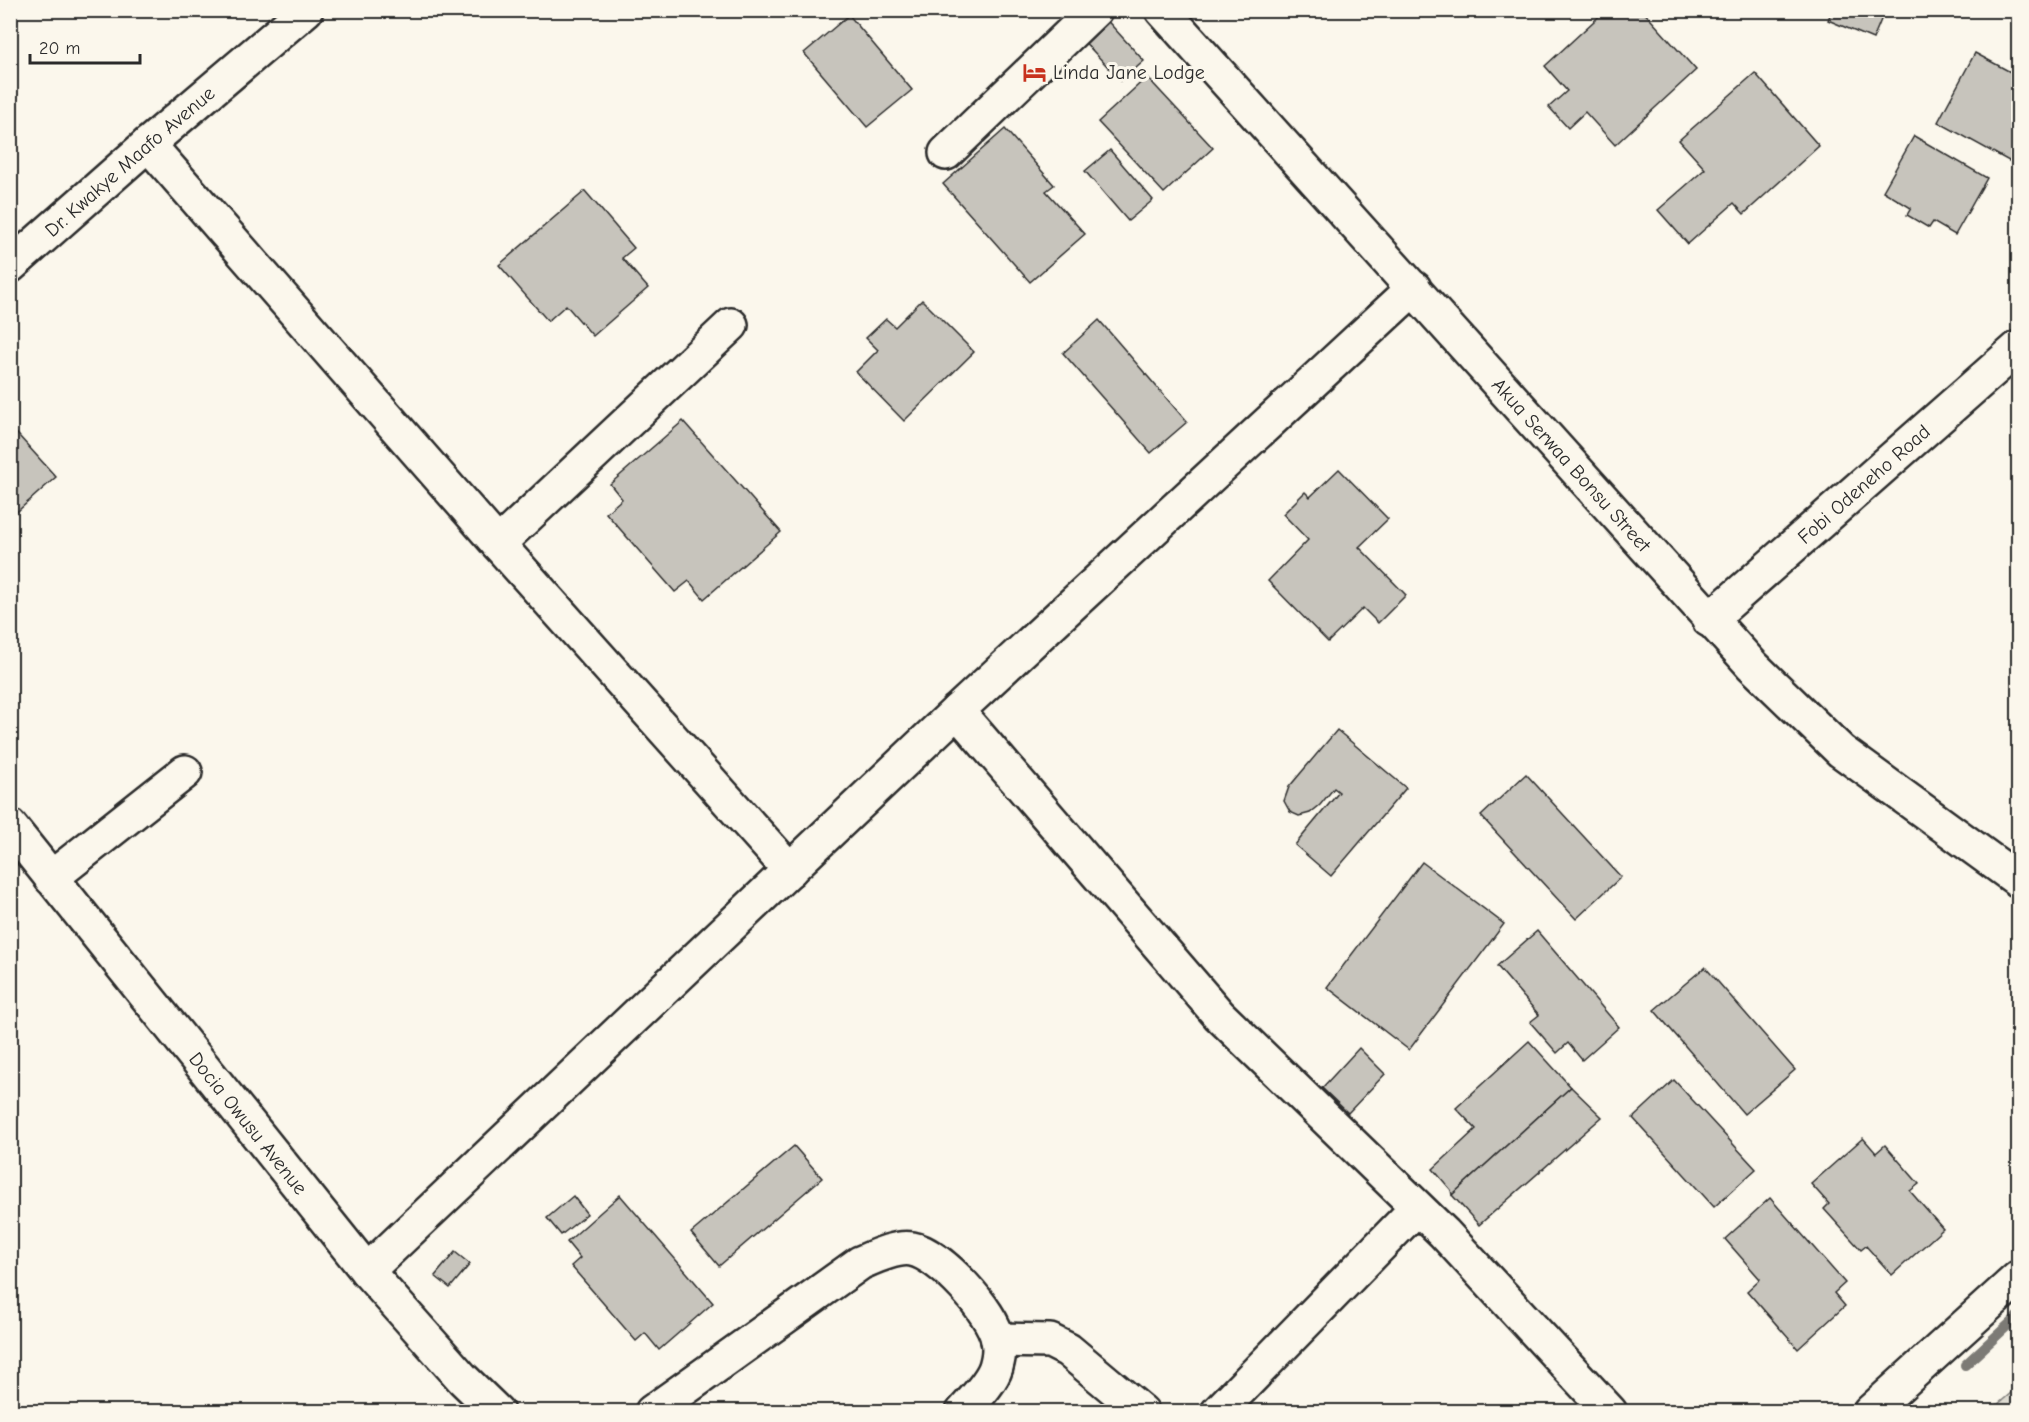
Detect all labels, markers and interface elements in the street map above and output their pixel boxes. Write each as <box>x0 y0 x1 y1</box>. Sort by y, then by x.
scale bar <box>30 27 140 65</box>
text: 20 m <box>39 38 80 59</box>
hotel icon: Linda Jane Lodge <box>1022 59 1048 85</box>
place label: Linda Jane Lodge <box>1053 61 1205 84</box>
street label: Dr. Kwakye Maafo Avenue <box>40 81 219 241</box>
street label: Akua Serwaa Bonsu Street <box>1487 373 1657 557</box>
street label: Fobi Odeneho Road <box>1793 419 1935 548</box>
street label: Docia Owusu Avenue <box>184 1047 312 1199</box>

